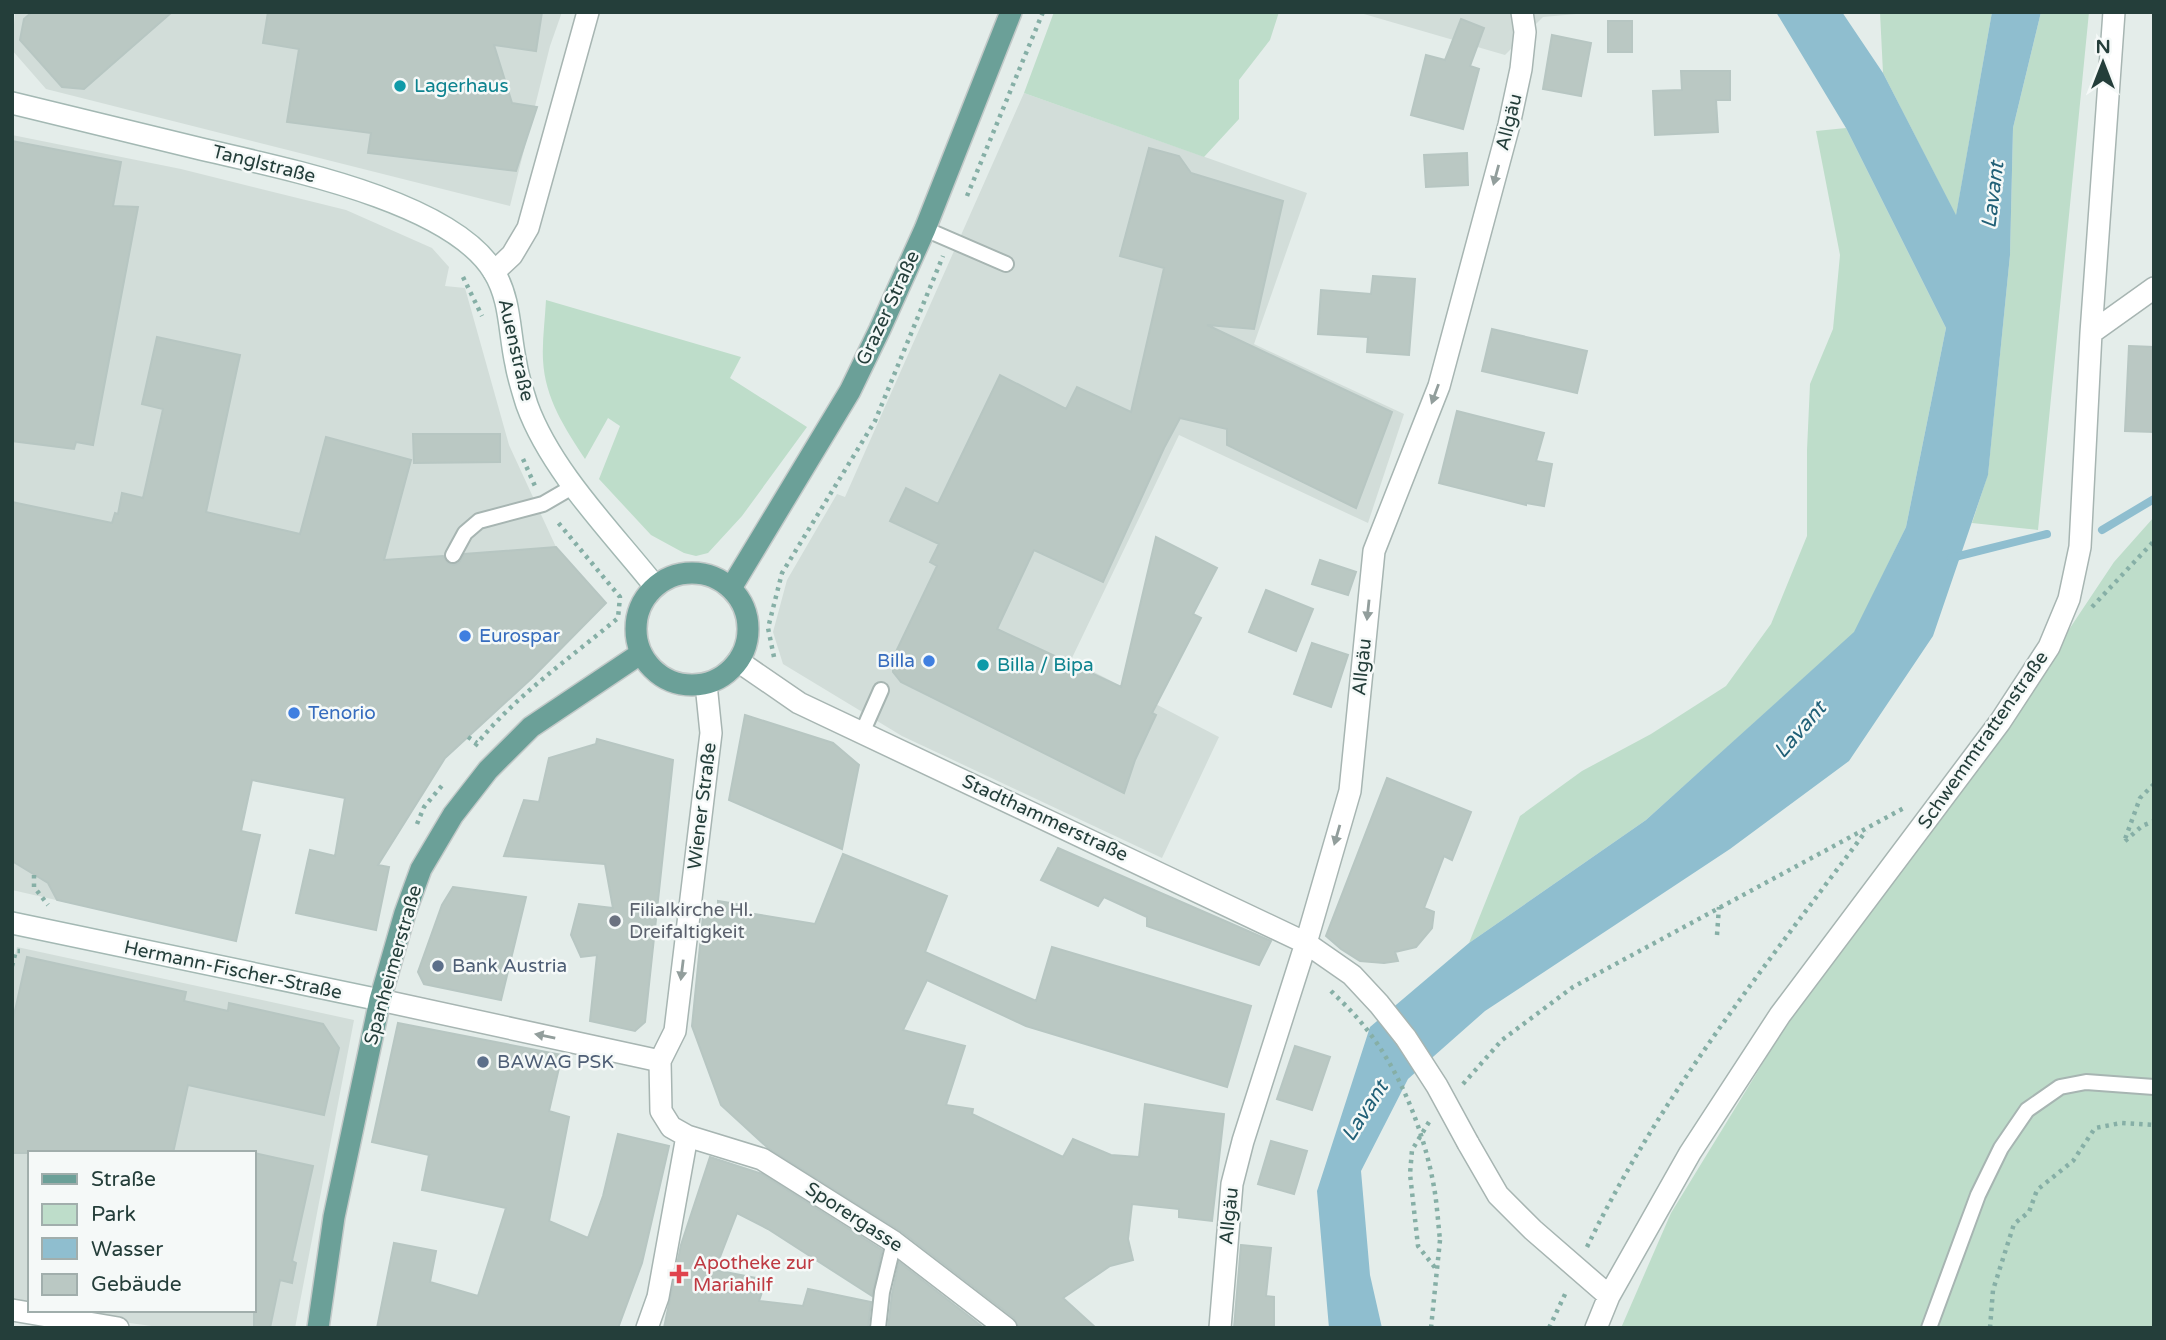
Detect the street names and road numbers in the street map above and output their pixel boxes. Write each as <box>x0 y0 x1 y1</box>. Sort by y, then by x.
street label: Allgäu <box>1491 91 1527 153</box>
street label: Tanglstraße <box>210 141 318 187</box>
street label: Grazer Straße <box>852 247 924 369</box>
street label: Auenstraße <box>494 297 538 403</box>
street label: Allgäu <box>1348 637 1376 697</box>
street label: Schwemmtrattenstraße <box>1913 647 2053 833</box>
street label: Wiener Straße <box>683 741 721 871</box>
street label: Stadthammerstraße <box>959 770 1131 866</box>
street label: Spanheimerstraße <box>360 883 426 1047</box>
street label: Hermann-Fischer-Straße <box>122 936 344 1004</box>
street label: Sporergasse <box>801 1177 907 1257</box>
street label: Allgäu <box>1215 1186 1243 1246</box>

